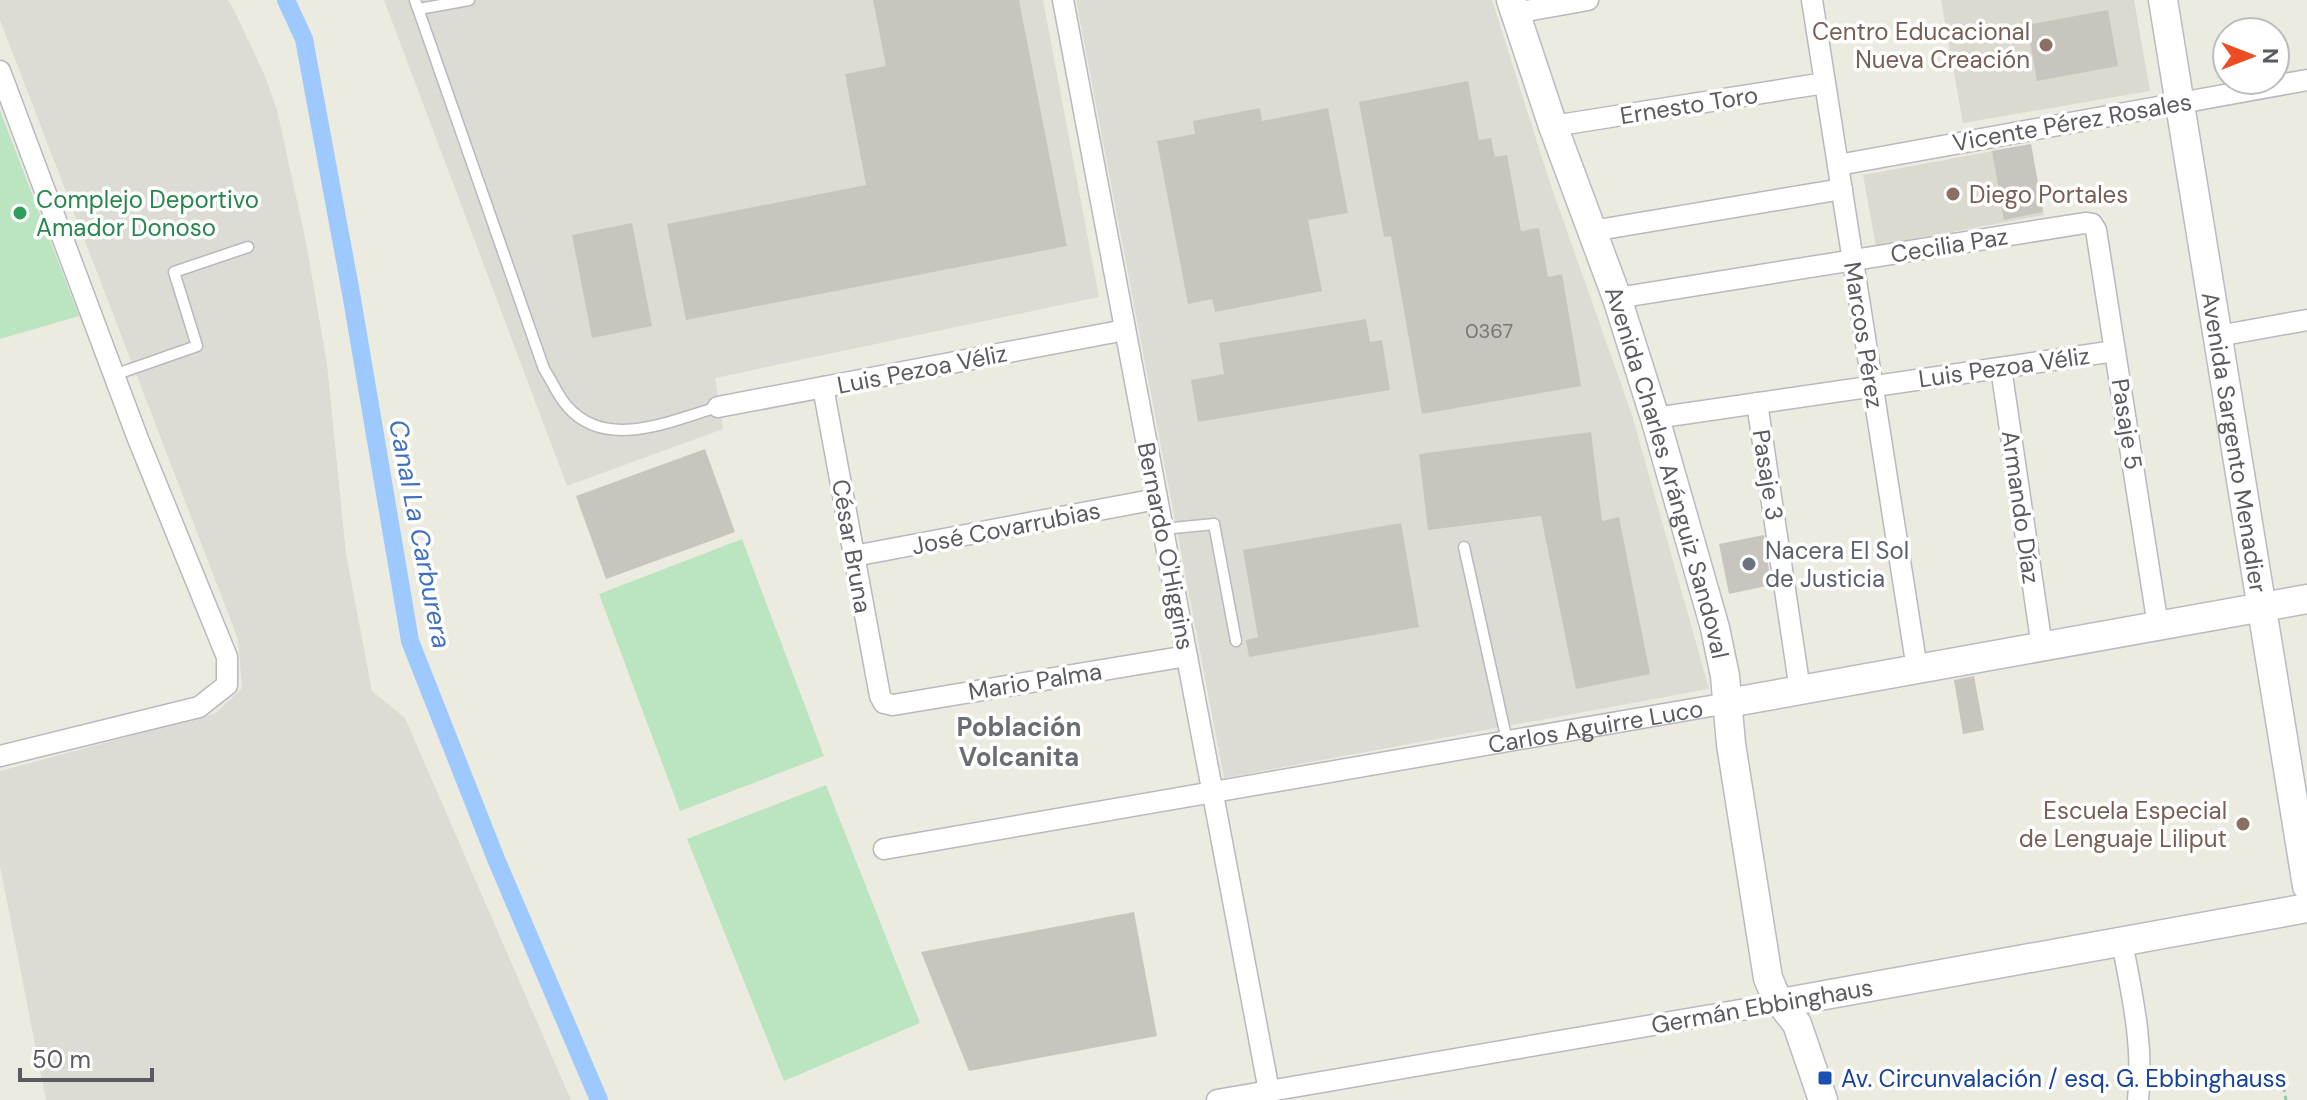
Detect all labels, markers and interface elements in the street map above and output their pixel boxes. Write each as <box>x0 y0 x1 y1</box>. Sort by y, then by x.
place label: Centro Educacional Nueva Creación <box>1812 16 2030 75</box>
north arrow <box>2211 16 2291 96</box>
marker: Centro Educacional Nueva Creación <box>2037 36 2055 54</box>
text: N <box>2256 48 2285 64</box>
street label: Ernesto Toro <box>1618 79 1760 131</box>
street label: Vicente Pérez Rosales <box>1950 86 2194 158</box>
place label: Diego Portales <box>1969 179 2128 210</box>
place label: Complejo Deportivo Amador Donoso <box>36 184 259 243</box>
marker: Diego Portales <box>1944 185 1962 203</box>
marker: Complejo Deportivo Amador Donoso <box>11 204 29 222</box>
street label: Cecilia Paz <box>1888 220 2010 270</box>
street label: Marcos Pérez <box>1837 260 1891 410</box>
street label: Avenida Charles Aránguiz Sandoval <box>1598 282 1736 661</box>
street label: Avenida Sargento Menadier <box>2195 290 2275 595</box>
house number: 0367 <box>1465 318 1513 344</box>
street label: Luis Pezoa Véliz <box>834 337 1010 401</box>
street label: Luis Pezoa Véliz <box>1917 340 2091 394</box>
street label: Pasaje 5 <box>2104 376 2150 472</box>
water label: Canal La Carburera <box>381 417 459 651</box>
street label: Pasaje 3 <box>1746 427 1790 523</box>
street label: Armando Díaz <box>1995 428 2047 586</box>
street label: Bernardo O'Higgins <box>1131 440 1201 652</box>
street label: César Bruna <box>825 477 879 615</box>
street label: José Covarrubias <box>909 494 1103 562</box>
place label: Nacera El Sol de Justicia <box>1765 535 1909 594</box>
marker: Nacera El Sol de Justicia <box>1740 555 1758 573</box>
street label: Mario Palma <box>966 655 1104 707</box>
street label: Carlos Aguirre Luco <box>1485 692 1705 760</box>
district label: Población Volcanita <box>956 710 1082 774</box>
place label: Escuela Especial de Lenguaje Liliput <box>2019 795 2227 854</box>
marker: Escuela Especial de Lenguaje Liliput <box>2234 815 2252 833</box>
street label: Germán Ebbinghaus <box>1649 971 1875 1041</box>
scale bar <box>20 1032 152 1082</box>
text: 50 m <box>32 1044 91 1075</box>
place label: Av. Circunvalación / esq. G. Ebbinghauss <box>1841 1063 2287 1094</box>
marker: Av. Circunvalación / esq. G. Ebbinghauss <box>1816 1069 1834 1087</box>

